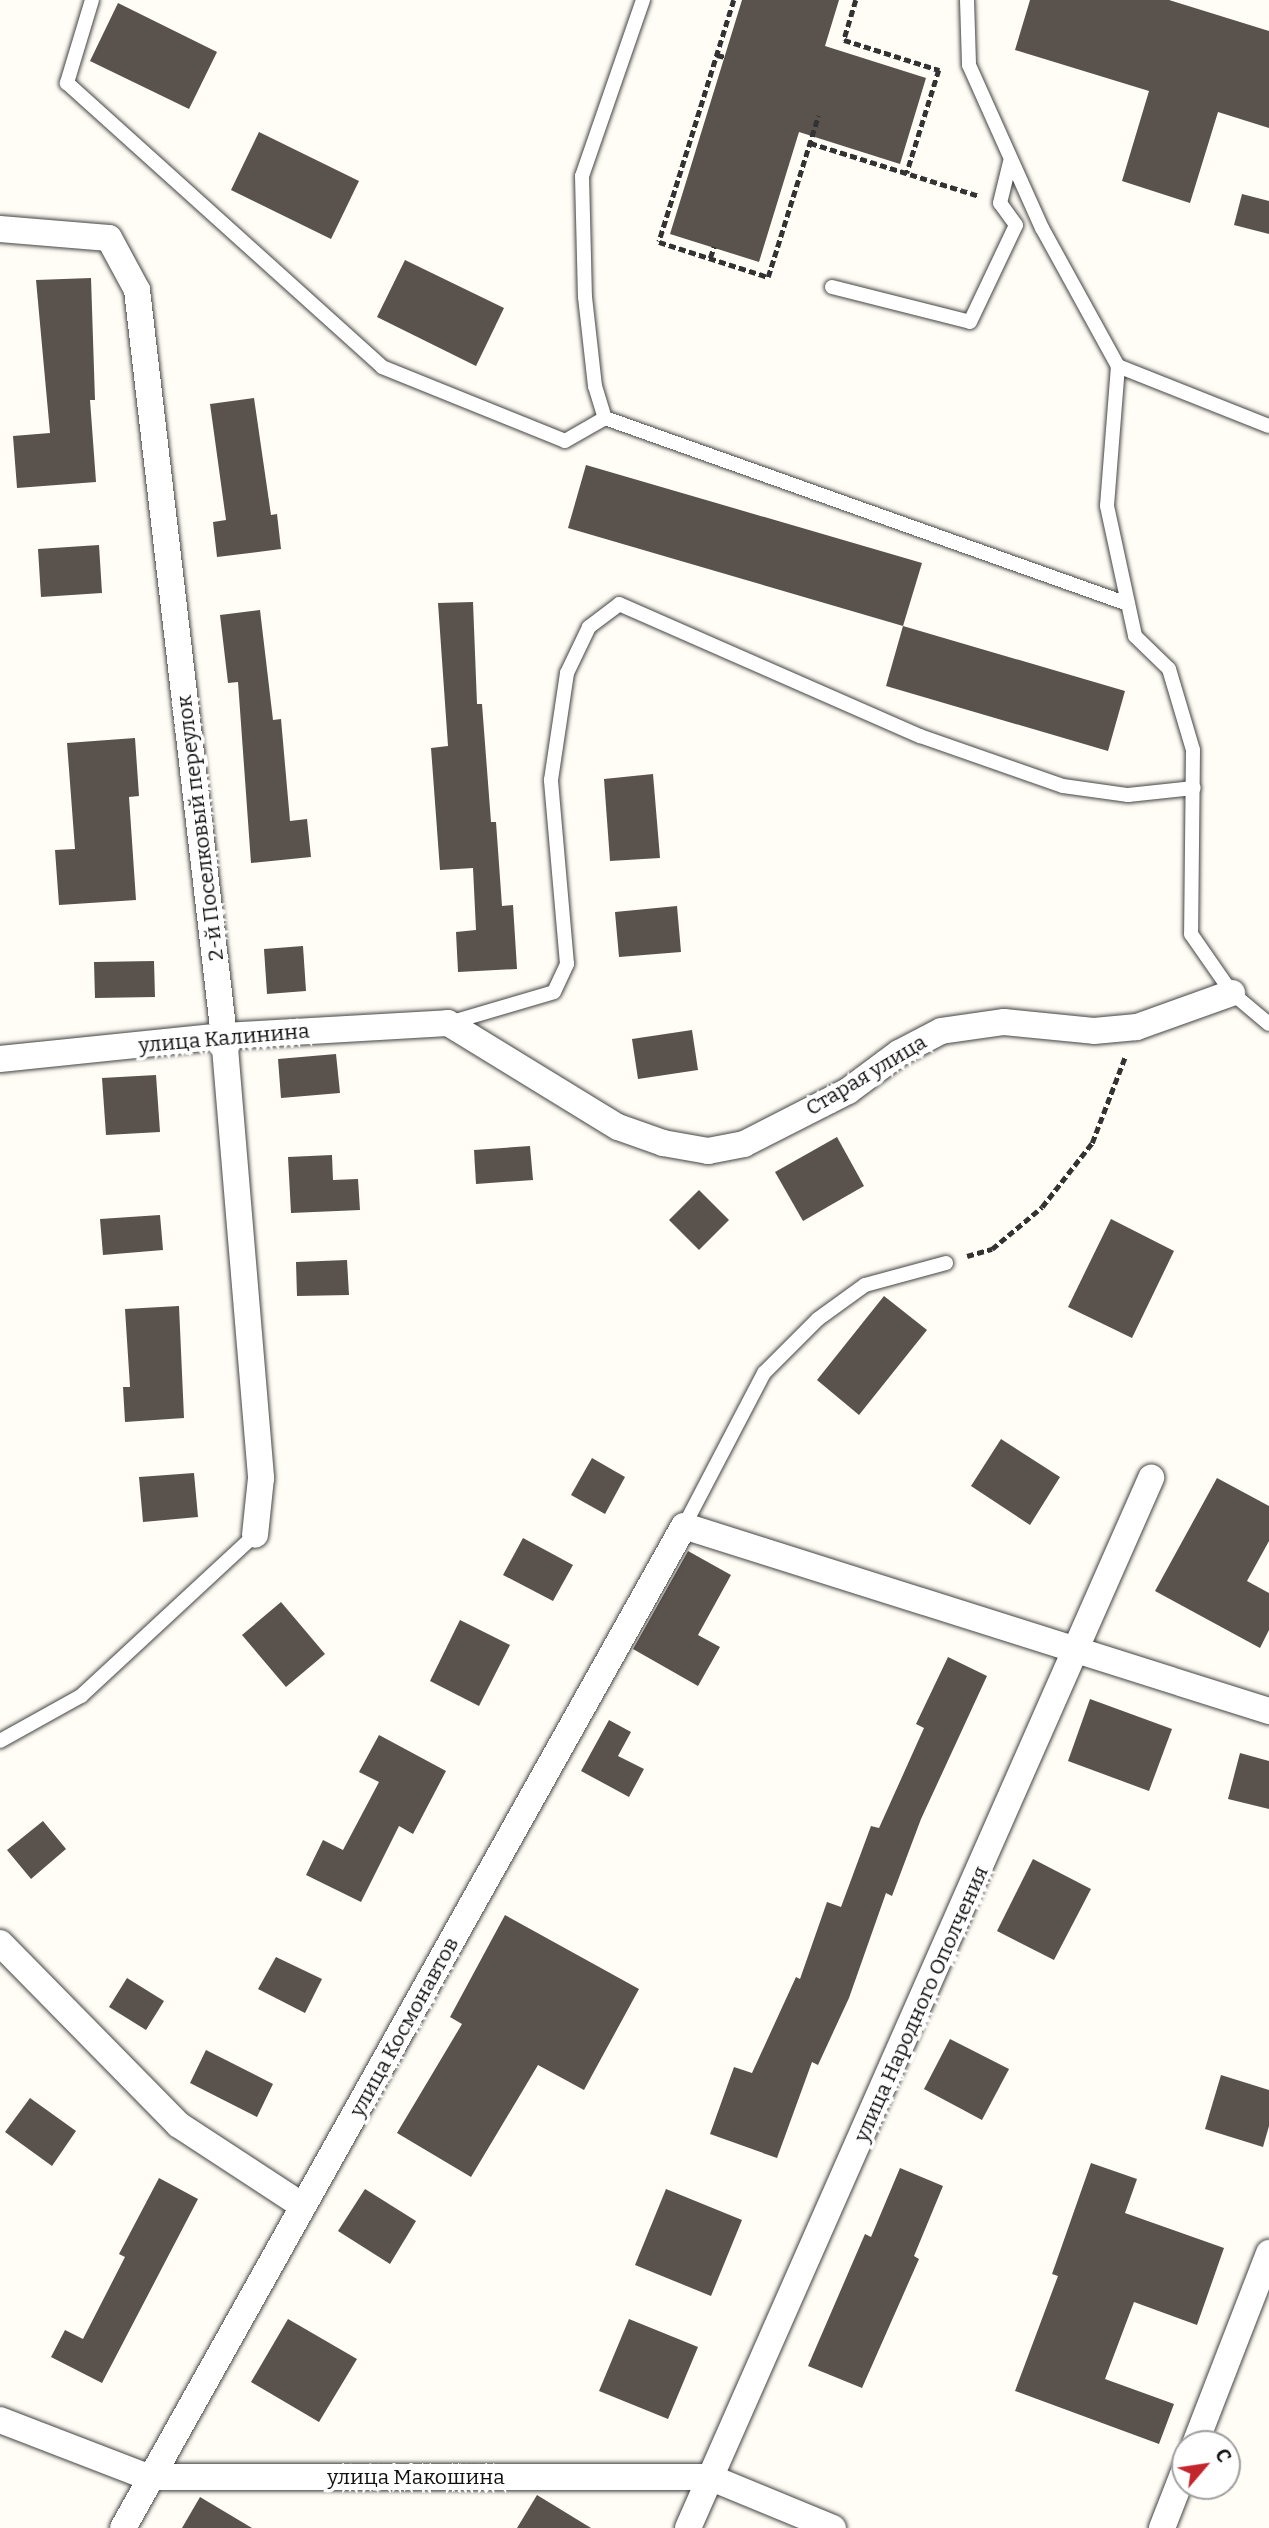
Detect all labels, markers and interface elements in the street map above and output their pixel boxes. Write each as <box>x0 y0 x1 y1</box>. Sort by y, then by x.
street label: 2-й Поселковый переулок <box>171 694 229 962</box>
street label: улица Калинина <box>137 1018 311 1058</box>
street label: Старая улица <box>801 1029 931 1121</box>
street label: улица Народного Ополчения <box>849 1862 993 2146</box>
street label: улица Космонавтов <box>344 1933 464 2121</box>
north arrow <box>1171 2430 1241 2500</box>
text: С <box>1210 2445 1236 2466</box>
street label: улица Макошина <box>327 2464 505 2490</box>

